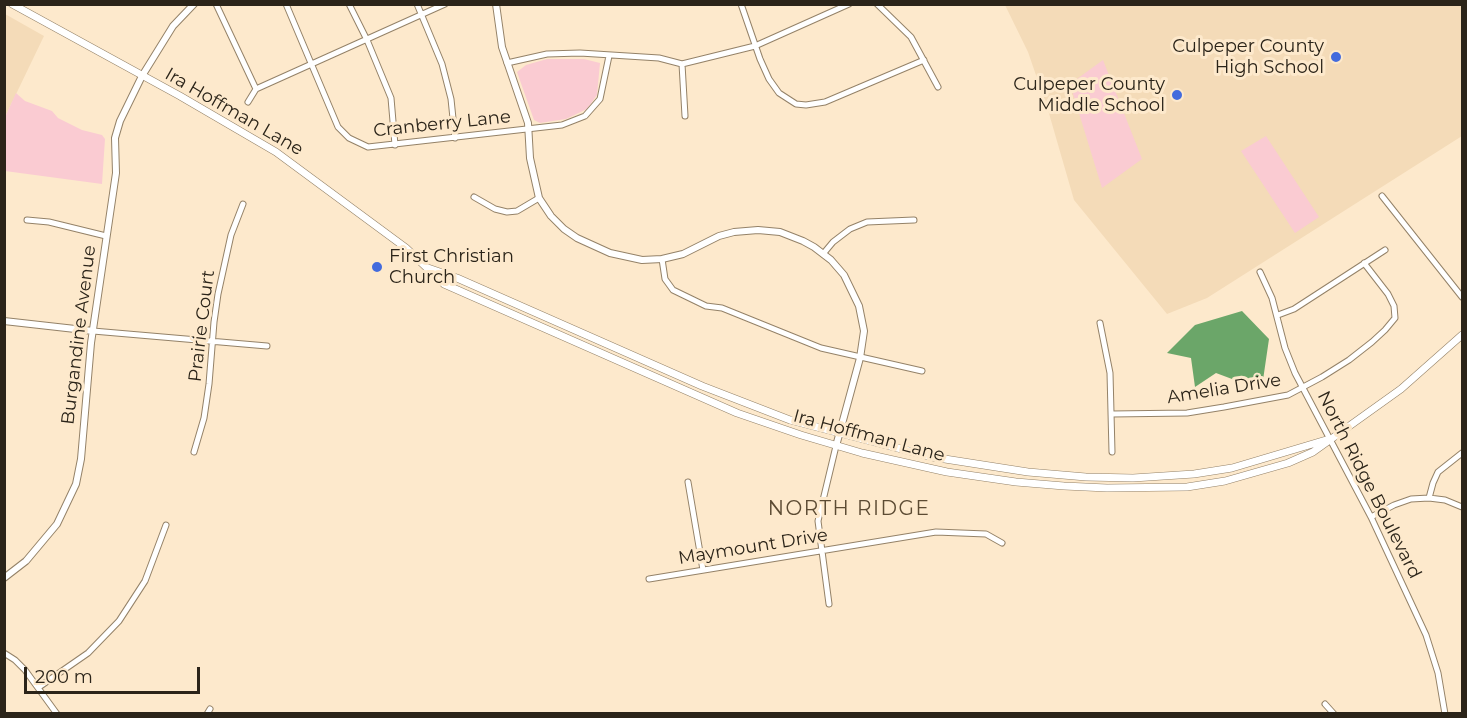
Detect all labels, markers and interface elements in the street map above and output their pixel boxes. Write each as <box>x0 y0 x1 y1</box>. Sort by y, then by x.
place label: Culpeper County High School <box>1172 36 1324 78</box>
marker: Culpeper County High School <box>1329 50 1343 64</box>
street label: Ira Hoffman Lane <box>161 64 307 160</box>
place label: Culpeper County Middle School <box>1013 74 1165 116</box>
marker: Culpeper County Middle School <box>1170 88 1184 102</box>
street label: Cranberry Lane <box>372 106 512 142</box>
street label: Burgandine Avenue <box>57 244 101 426</box>
place label: First Christian Church <box>389 246 514 288</box>
marker: First Christian Church <box>370 260 384 274</box>
street label: Prairie Court <box>184 269 220 383</box>
street label: Amelia Drive <box>1165 369 1283 409</box>
street label: North Ridge Boulevard <box>1312 388 1426 582</box>
street label: Ira Hoffman Lane <box>791 405 947 467</box>
district label: NORTH RIDGE <box>768 497 930 521</box>
street label: Maymount Drive <box>677 525 829 569</box>
scale bar <box>27 655 202 693</box>
text: 200 m <box>35 666 93 688</box>

